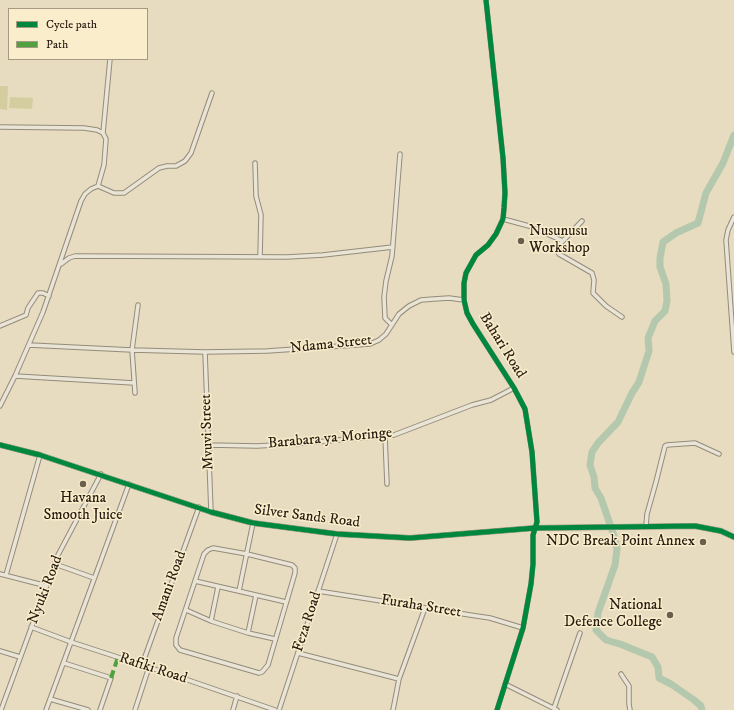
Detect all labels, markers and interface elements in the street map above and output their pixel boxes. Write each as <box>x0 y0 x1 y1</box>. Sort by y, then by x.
legend <box>8 8 148 60</box>
text: Cycle path <box>46 17 97 32</box>
text: Path <box>46 37 68 52</box>
place label: Nusunusu Workshop <box>529 223 590 258</box>
marker: Nusunusu Workshop <box>516 236 526 246</box>
street label: Bahari Road <box>475 310 529 382</box>
street label: Ndama Street <box>289 332 373 358</box>
street label: Mvuvi Street <box>198 393 218 471</box>
street label: Barabara ya Moringe <box>267 425 393 453</box>
marker: Havana Smooth Juice <box>78 479 88 489</box>
place label: Havana Smooth Juice <box>43 490 123 525</box>
street label: Silver Sands Road <box>253 502 361 532</box>
place label: NDC Break Point Annex <box>546 533 695 551</box>
marker: NDC Break Point Annex <box>698 537 708 547</box>
street label: Amani Road <box>149 549 191 623</box>
street label: Nyuki Road <box>25 553 67 627</box>
street label: Feza Road <box>290 590 326 654</box>
street label: Furaha Street <box>380 592 462 622</box>
place label: National Defence College <box>564 597 662 632</box>
marker: National Defence College <box>665 610 675 620</box>
street label: Rafiki Road <box>117 650 189 688</box>

